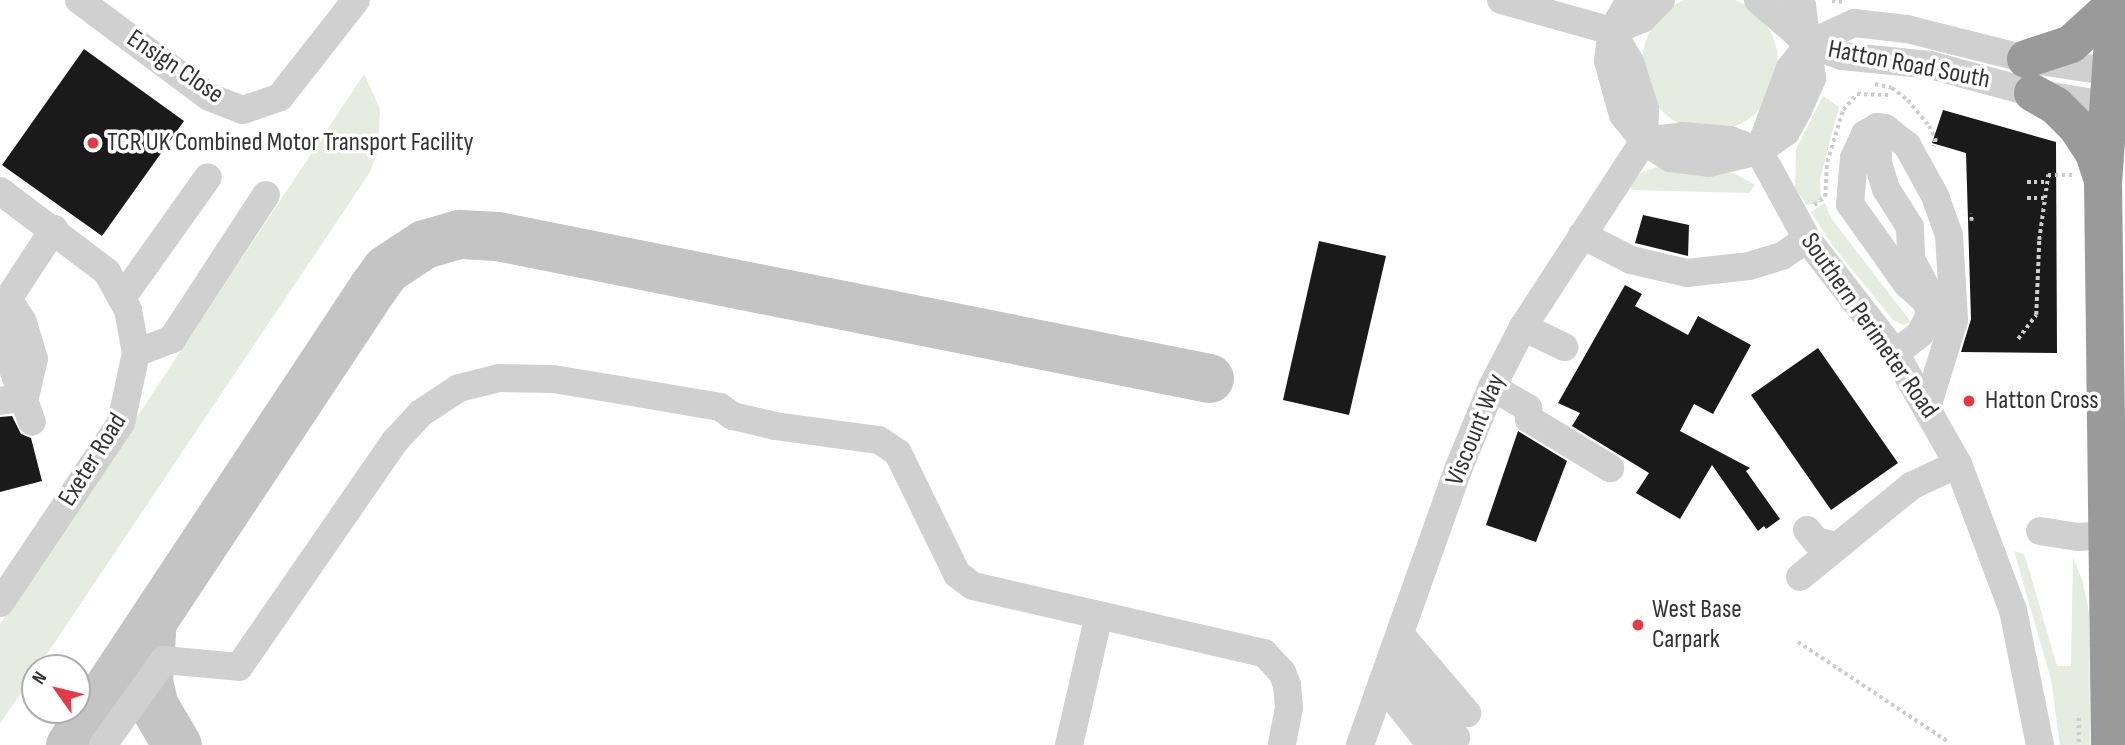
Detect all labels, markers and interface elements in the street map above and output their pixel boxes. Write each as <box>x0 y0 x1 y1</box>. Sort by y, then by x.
street label: Ensign Close <box>121 23 229 111</box>
street label: Hatton Road South <box>1825 34 1993 96</box>
place label: TCR UK Combined Motor Transport Facility <box>107 127 473 159</box>
marker: TCR UK Combined Motor Transport Facility <box>85 135 101 151</box>
street label: Southern Perimeter Road <box>1793 227 1945 425</box>
street label: Viscount Way <box>1440 370 1512 490</box>
place label: Hatton Cross <box>1985 385 2099 417</box>
marker: Hatton Cross <box>1959 391 1979 411</box>
street label: Exeter Road <box>52 408 134 512</box>
place label: West Base Carpark <box>1652 594 1742 656</box>
marker: West Base Carpark <box>1630 617 1646 633</box>
north arrow <box>21 654 91 724</box>
text: N <box>27 667 52 689</box>

